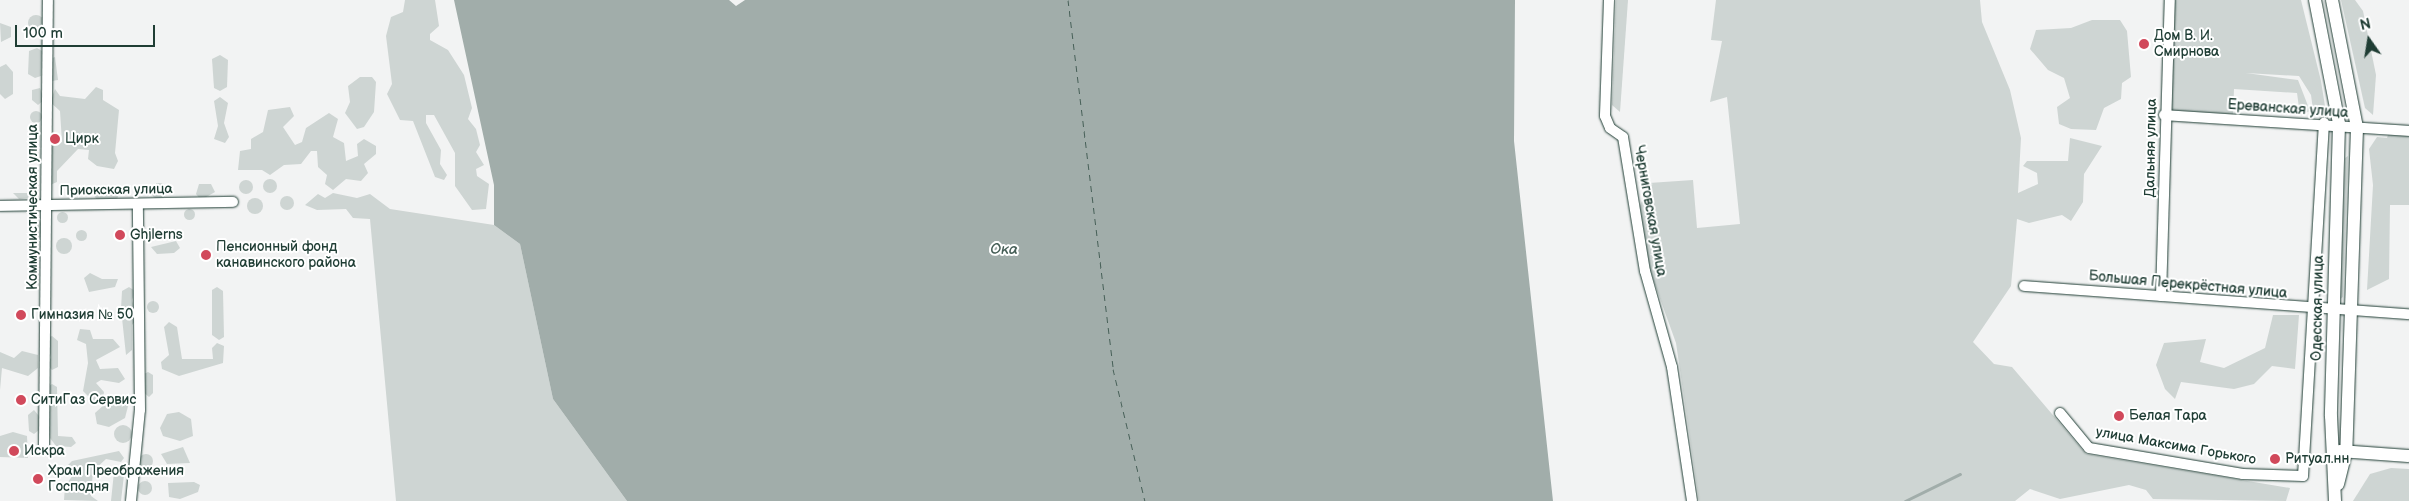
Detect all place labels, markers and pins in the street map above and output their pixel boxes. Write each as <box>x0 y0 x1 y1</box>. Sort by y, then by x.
place label: Дом В. И. Смирнова <box>2154 28 2219 60</box>
marker: Дом В. И. Смирнова <box>2138 38 2150 50</box>
place label: Цирк <box>65 131 99 147</box>
marker: Цирк <box>49 133 61 145</box>
place label: Ghjlerns <box>130 227 183 243</box>
marker: Ghjlerns <box>114 229 126 241</box>
place label: Пенсионный фонд канавинского района <box>216 239 356 272</box>
marker: Пенсионный фонд канавинского района <box>200 249 212 261</box>
place label: Гимназия № 50 <box>31 307 133 323</box>
marker: Гимназия № 50 <box>15 309 27 321</box>
place label: СитиГаз Сервис <box>31 392 136 408</box>
marker: СитиГаз Сервис <box>15 394 27 406</box>
place label: Белая Тара <box>2129 408 2207 424</box>
marker: Белая Тара <box>2113 410 2125 422</box>
place label: Искра <box>24 443 65 459</box>
marker: Искра <box>8 445 20 457</box>
place label: Ритуал.нн <box>2285 451 2349 467</box>
marker: Ритуал.нн <box>2269 453 2281 465</box>
place label: Храм Преображения Господня <box>48 463 184 496</box>
marker: Храм Преображения Господня <box>32 473 44 485</box>

